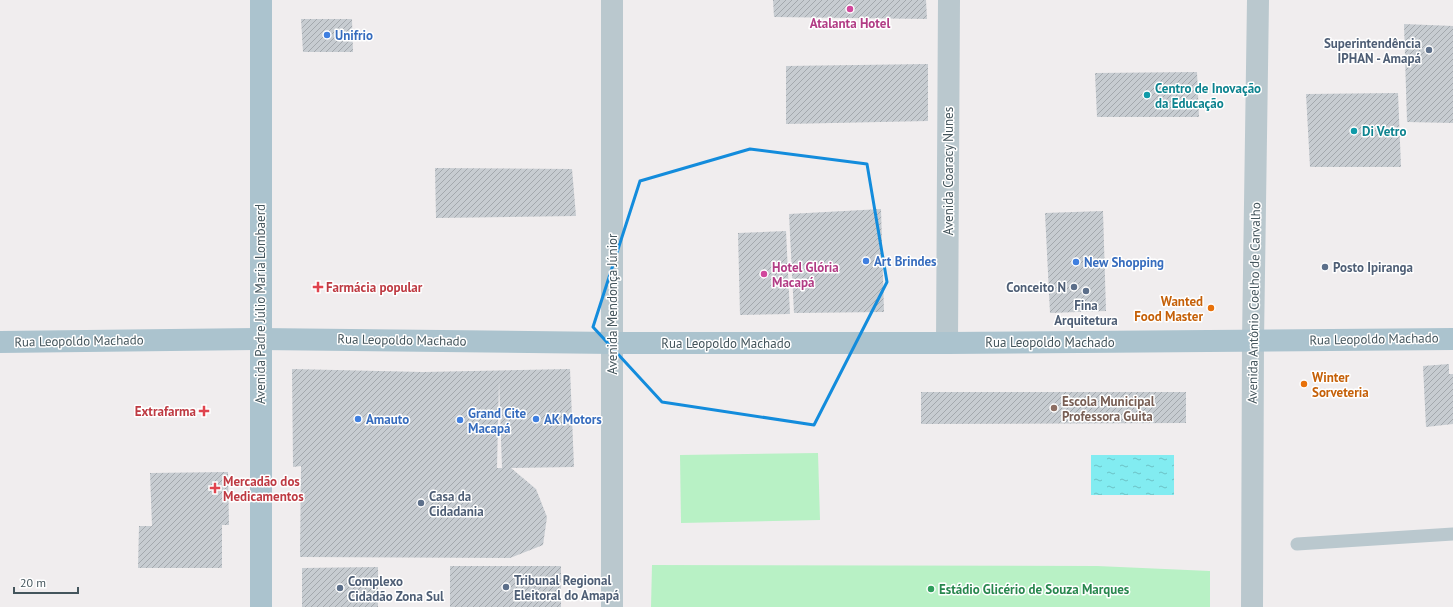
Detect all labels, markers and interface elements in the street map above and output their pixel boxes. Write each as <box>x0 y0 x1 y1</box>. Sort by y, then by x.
marker: Atalanta Hotel <box>845 4 855 14</box>
place label: Atalanta Hotel <box>810 15 890 32</box>
place label: Unifrio <box>335 27 373 44</box>
marker: Unifrio <box>322 30 332 40</box>
place label: Superintendência IPHAN - Amapá <box>1324 35 1421 67</box>
marker: Superintendência IPHAN - Amapá <box>1424 45 1434 55</box>
place label: Centro de Inovação da Educação <box>1155 80 1261 112</box>
marker: Centro de Inovação da Educação <box>1142 90 1152 100</box>
street label: Avenida Coaracy Nunes <box>940 107 957 235</box>
place label: Di Vetro <box>1362 123 1406 140</box>
marker: Di Vetro <box>1349 126 1359 136</box>
street label: Avenida Antônio Coelho de Carvalho <box>1244 202 1264 404</box>
street label: Avenida Padre Júlio Maria Lombaerd <box>252 204 269 404</box>
street label: Avenida Mendonça Júnior <box>604 233 621 375</box>
place label: Art Brindes <box>874 253 937 270</box>
place label: New Shopping <box>1084 254 1164 271</box>
marker: Art Brindes <box>861 256 871 266</box>
marker: New Shopping <box>1071 257 1081 267</box>
place label: Hotel Glória Macapá <box>772 259 839 291</box>
place label: Posto Ipiranga <box>1333 259 1413 276</box>
marker: Posto Ipiranga <box>1320 262 1330 272</box>
marker: Hotel Glória Macapá <box>759 269 769 279</box>
place label: Farmácia popular <box>326 279 423 296</box>
place label: Conceito N <box>1006 279 1066 296</box>
marker: Farmácia popular <box>313 282 323 292</box>
marker: Conceito N <box>1069 282 1079 292</box>
marker: Fina Arquitetura <box>1081 286 1091 296</box>
place label: Wanted Food Master <box>1134 293 1203 325</box>
place label: Fina Arquitetura <box>1054 297 1118 329</box>
marker: Wanted Food Master <box>1206 303 1216 313</box>
street label: Rua Leopoldo Machado <box>1309 329 1439 349</box>
street label: Rua Leopoldo Machado <box>337 330 467 350</box>
street label: Rua Leopoldo Machado <box>14 331 144 351</box>
street label: Rua Leopoldo Machado <box>985 334 1115 351</box>
street label: Rua Leopoldo Machado <box>661 335 791 352</box>
place label: Winter Sorveteria <box>1312 369 1369 401</box>
marker: Winter Sorveteria <box>1299 379 1309 389</box>
place label: Escola Municipal Professora Guita <box>1062 393 1155 425</box>
place label: Extrafarma <box>135 403 196 420</box>
marker: Escola Municipal Professora Guita <box>1049 403 1059 413</box>
place label: Grand Cite Macapá <box>468 405 526 437</box>
marker: Extrafarma <box>199 406 209 416</box>
place label: Amauto <box>366 411 409 428</box>
place label: AK Motors <box>544 411 602 428</box>
marker: Amauto <box>353 414 363 424</box>
marker: AK Motors <box>531 414 541 424</box>
marker: Grand Cite Macapá <box>455 415 465 425</box>
place label: Mercadão dos Medicamentos <box>223 473 304 505</box>
marker: Mercadão dos Medicamentos <box>210 483 220 493</box>
place label: Casa da Cidadania <box>429 488 484 520</box>
marker: Casa da Cidadania <box>416 498 426 508</box>
scale bar <box>14 569 78 595</box>
place label: Tribunal Regional Eleitoral do Amapá <box>514 572 619 604</box>
place label: Complexo Cidadão Zona Sul <box>348 573 444 605</box>
text: 20 m <box>20 575 46 590</box>
place label: Estádio Glicério de Souza Marques <box>939 581 1130 598</box>
marker: Tribunal Regional Eleitoral do Amapá <box>501 582 511 592</box>
marker: Complexo Cidadão Zona Sul <box>335 583 345 593</box>
marker: Estádio Glicério de Souza Marques <box>926 584 936 594</box>

